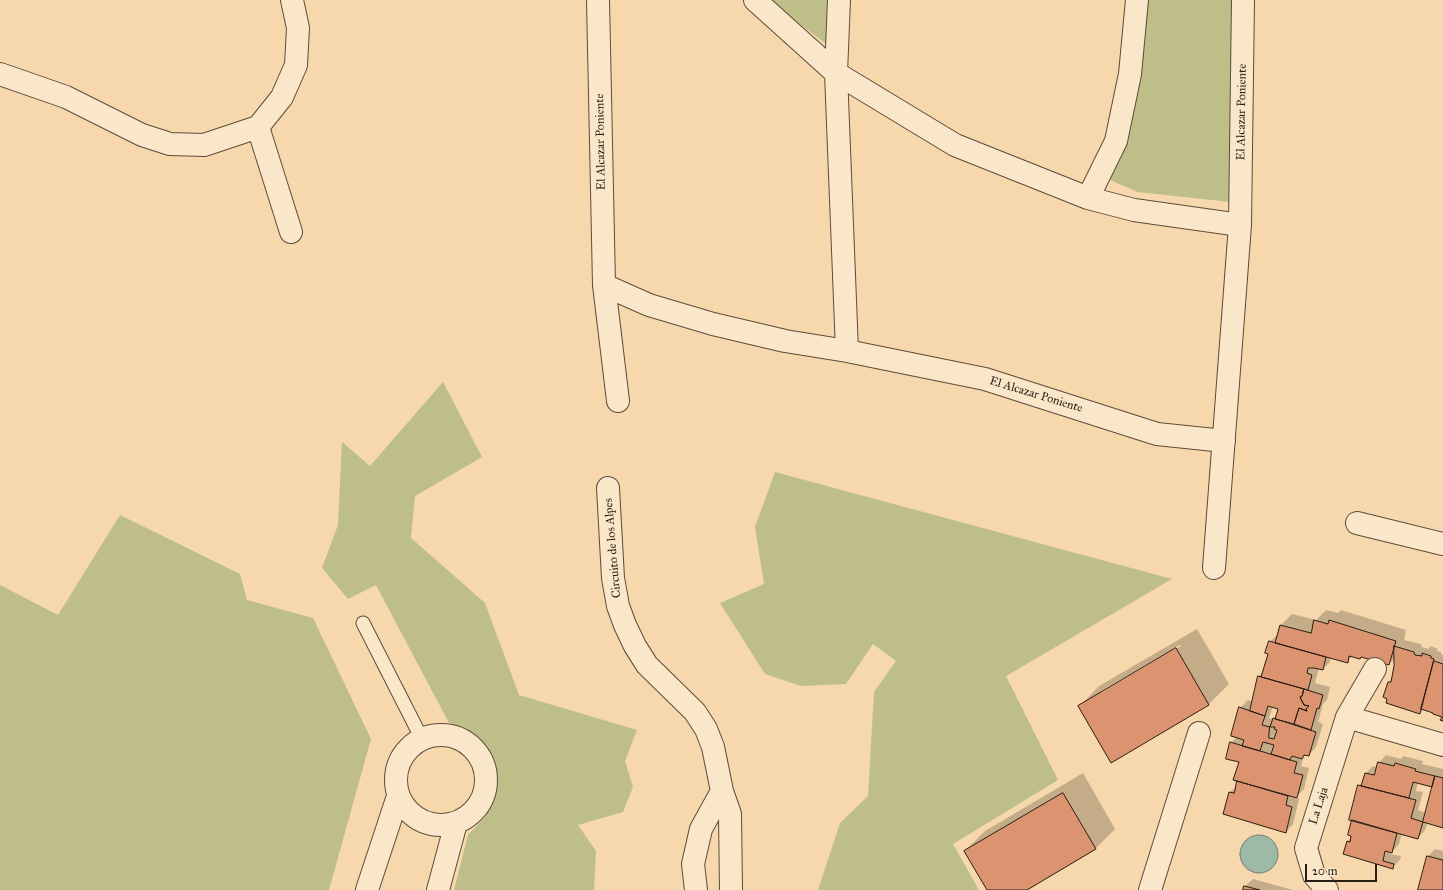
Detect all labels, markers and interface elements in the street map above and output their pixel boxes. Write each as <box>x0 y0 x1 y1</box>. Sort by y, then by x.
street label: El Alcazar Poniente <box>1234 64 1250 160</box>
street label: El Alcazar Poniente <box>593 94 609 190</box>
street label: El Alcazar Poniente <box>988 374 1084 416</box>
street label: Circuito de los Alpes <box>601 497 625 599</box>
street label: La Laja <box>1306 785 1332 827</box>
scale bar <box>1307 856 1379 882</box>
text: 20 m <box>1312 864 1338 878</box>

